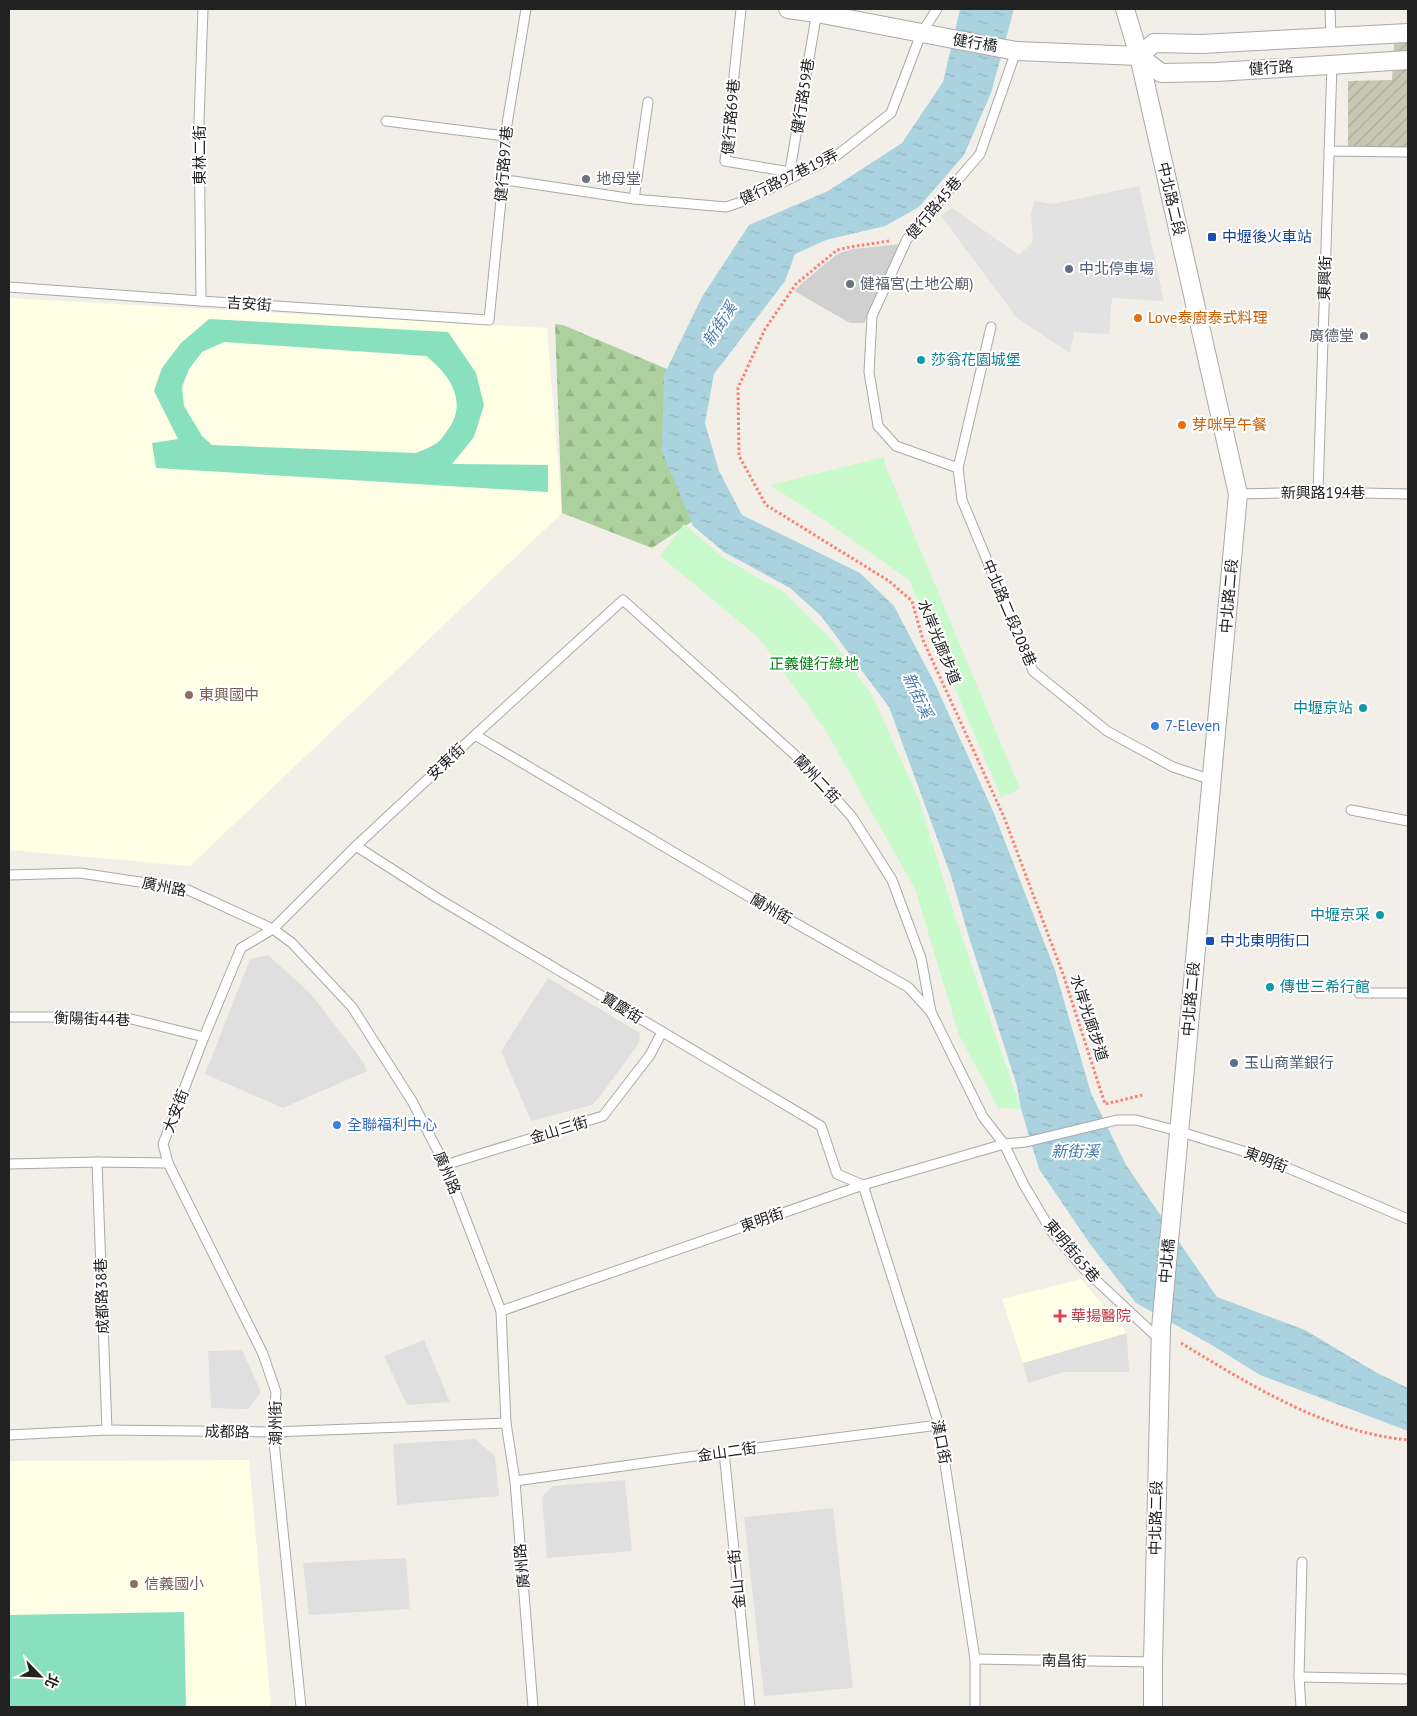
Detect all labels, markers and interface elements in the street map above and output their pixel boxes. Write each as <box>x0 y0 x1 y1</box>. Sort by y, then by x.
street label: 健行橋 <box>951 30 999 55</box>
street label: 健行路 <box>1248 56 1294 79</box>
street label: 健行路59巷 <box>787 57 818 135</box>
street label: 健行路69巷 <box>718 78 743 156</box>
street label: 東林二街 <box>190 125 209 185</box>
street label: 健行路97巷 <box>491 125 516 203</box>
street label: 健行路97巷19弄 <box>736 144 841 209</box>
street label: 中北路二段 <box>1154 160 1189 238</box>
place label: 地母堂 <box>596 169 641 188</box>
street label: 健行路45巷 <box>902 172 965 243</box>
marker: 地母堂 <box>580 173 592 185</box>
place label: 中壢後火車站 <box>1222 227 1312 246</box>
marker: 中壢後火車站 <box>1206 231 1218 243</box>
street label: 東興街 <box>1314 255 1335 301</box>
place label: 中北停車場 <box>1079 259 1154 278</box>
marker: 中北停車場 <box>1063 263 1075 275</box>
place label: 健福宮(土地公廟) <box>860 274 973 293</box>
marker: 健福宮(土地公廟) <box>844 278 856 290</box>
street label: 吉安街 <box>226 292 272 315</box>
water label: 新街溪 <box>698 297 742 350</box>
place label: Love泰廚泰式料理 <box>1148 308 1267 327</box>
marker: Love泰廚泰式料理 <box>1132 312 1144 324</box>
place label: 廣德堂 <box>1309 326 1354 345</box>
marker: 廣德堂 <box>1358 330 1370 342</box>
place label: 莎翁花園城堡 <box>931 350 1021 369</box>
marker: 莎翁花園城堡 <box>915 354 927 366</box>
place label: 芽咪早午餐 <box>1192 415 1267 434</box>
marker: 芽咪早午餐 <box>1176 419 1188 431</box>
street label: 新興路194巷 <box>1281 483 1365 502</box>
street label: 中北路二段208巷 <box>978 556 1041 669</box>
street label: 中北路二段 <box>1216 558 1241 634</box>
street label: 水岸光廊步道 <box>914 597 965 687</box>
park label: 正義健行綠地 <box>769 654 859 673</box>
water label: 新街溪 <box>899 669 938 723</box>
place label: 東興國中 <box>199 685 259 704</box>
marker: 東興國中 <box>183 689 195 701</box>
place label: 中壢京站 <box>1293 698 1353 717</box>
marker: 中壢京站 <box>1357 702 1369 714</box>
place label: 7-Eleven <box>1165 716 1220 735</box>
marker: 7-Eleven <box>1149 720 1161 732</box>
street label: 安東街 <box>423 739 469 784</box>
street label: 蘭州二街 <box>790 750 845 807</box>
street label: 廣州路 <box>140 873 188 900</box>
street label: 蘭州街 <box>747 889 795 928</box>
place label: 中壢京采 <box>1310 905 1370 924</box>
marker: 中壢京采 <box>1374 909 1386 921</box>
place label: 中北東明街口 <box>1220 931 1310 950</box>
marker: 中北東明街口 <box>1204 935 1216 947</box>
street label: 中北路二段 <box>1178 961 1203 1037</box>
street label: 水岸光廊步道 <box>1067 972 1112 1064</box>
place label: 傳世三希行館 <box>1280 977 1370 996</box>
marker: 傳世三希行館 <box>1264 981 1276 993</box>
street label: 寶慶街 <box>598 988 646 1027</box>
street label: 衡陽街44巷 <box>54 1008 131 1029</box>
place label: 玉山商業銀行 <box>1244 1053 1334 1072</box>
marker: 玉山商業銀行 <box>1228 1057 1240 1069</box>
street label: 大安街 <box>159 1086 192 1135</box>
street label: 金山三街 <box>527 1112 590 1147</box>
place label: 全聯福利中心 <box>347 1115 437 1134</box>
marker: 全聯福利中心 <box>331 1119 343 1131</box>
water label: 新街溪 <box>1051 1141 1101 1161</box>
street label: 東明街 <box>1242 1143 1291 1176</box>
street label: 廣州路 <box>430 1148 465 1197</box>
street label: 東明街 <box>737 1203 786 1236</box>
street label: 東明街65巷 <box>1041 1215 1104 1286</box>
street label: 中北橋 <box>1155 1238 1178 1284</box>
street label: 成都路38巷 <box>91 1258 112 1335</box>
place label: 華揚醫院 <box>1071 1306 1131 1325</box>
marker: 華揚醫院 <box>1053 1309 1067 1323</box>
street label: 潮州街 <box>266 1400 285 1446</box>
street label: 漢口街 <box>928 1418 955 1466</box>
street label: 成都路 <box>204 1422 250 1441</box>
street label: 金山二街 <box>696 1438 758 1465</box>
street label: 中北路二段 <box>1145 1480 1166 1556</box>
street label: 廣州路 <box>510 1543 533 1589</box>
street label: 金山一街 <box>724 1548 749 1610</box>
place label: 信義國小 <box>144 1574 204 1593</box>
marker: 信義國小 <box>128 1578 140 1590</box>
north arrow <box>15 1651 65 1701</box>
street label: 南昌街 <box>1041 1651 1087 1670</box>
text: 北 <box>41 1671 63 1691</box>

